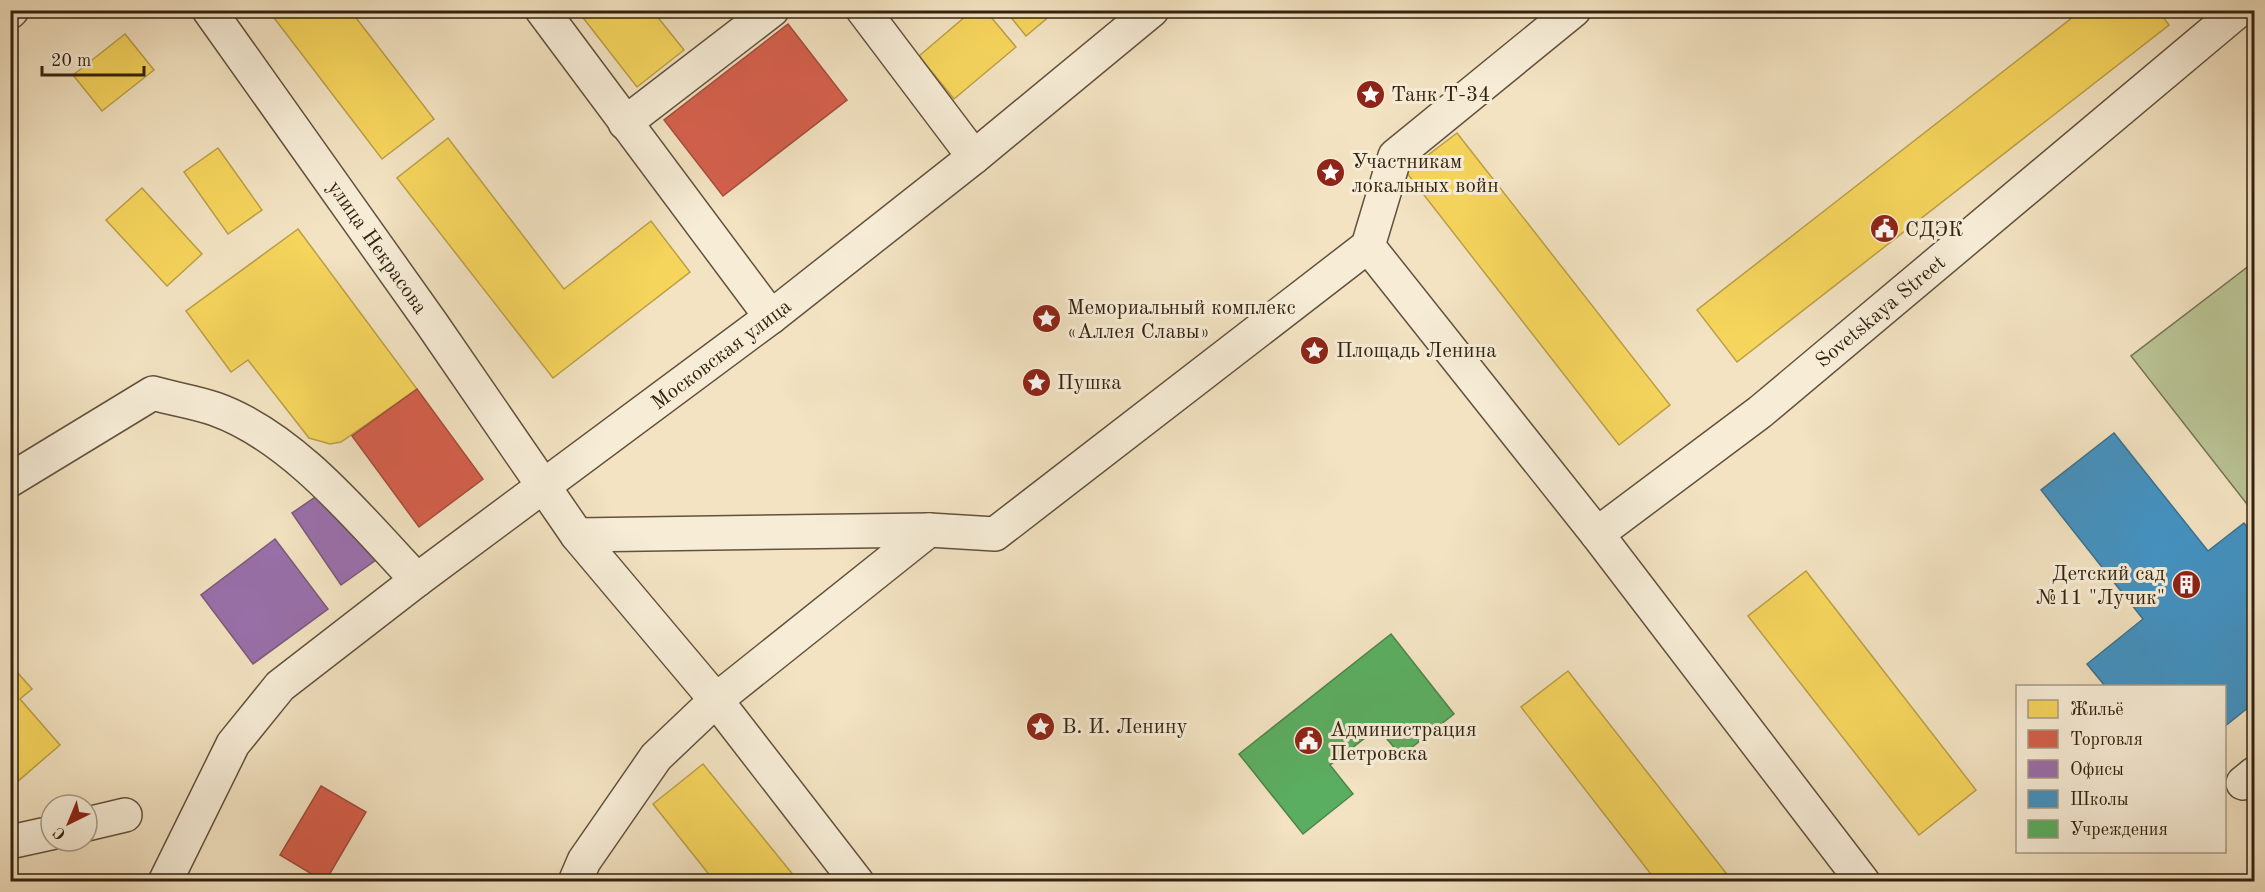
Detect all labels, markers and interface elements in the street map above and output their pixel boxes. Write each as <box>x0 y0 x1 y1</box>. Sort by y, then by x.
scale bar <box>42 39 144 77</box>
text: 20 m <box>51 52 91 70</box>
place icon: Танк Т-34 <box>1354 78 1386 110</box>
place label: Танк Т-34 <box>1391 85 1490 106</box>
place label: Участникам локальных войн <box>1352 152 1499 197</box>
place icon: Участникам локальных войн <box>1315 157 1347 189</box>
street label: улица Некрасова <box>323 177 431 318</box>
public building icon: СДЭК <box>1868 213 1900 245</box>
place label: СДЭК <box>1905 220 1963 241</box>
street label: Sovetskaya Street <box>1812 252 1950 372</box>
street label: Московская улица <box>648 296 796 414</box>
place label: Мемориальный комплекс «Аллея Славы» <box>1067 298 1296 343</box>
place icon: Мемориальный комплекс «Аллея Славы» <box>1030 303 1062 335</box>
place icon: Площадь Ленина <box>1299 334 1331 366</box>
place label: Площадь Ленина <box>1336 341 1497 362</box>
place icon: Пушка <box>1020 366 1052 398</box>
place label: Пушка <box>1057 373 1122 394</box>
place label: Детский сад №11 "Лучик" <box>2036 564 2166 609</box>
building icon: Детский сад №11 "Лучик" <box>2170 569 2202 601</box>
legend <box>2016 685 2226 853</box>
text: Жильё <box>2070 701 2124 719</box>
place icon: В. И. Ленину <box>1025 710 1057 742</box>
place label: В. И. Ленину <box>1062 717 1188 738</box>
place label: Администрация Петровска <box>1330 720 1477 765</box>
public building icon: Администрация Петровска <box>1293 725 1325 757</box>
text: Торговля <box>2070 731 2143 749</box>
text: Офисы <box>2070 761 2124 780</box>
text: Школы <box>2070 791 2129 809</box>
north arrow <box>39 793 99 853</box>
text: Учреждения <box>2070 821 2168 839</box>
text: С <box>51 823 69 842</box>

